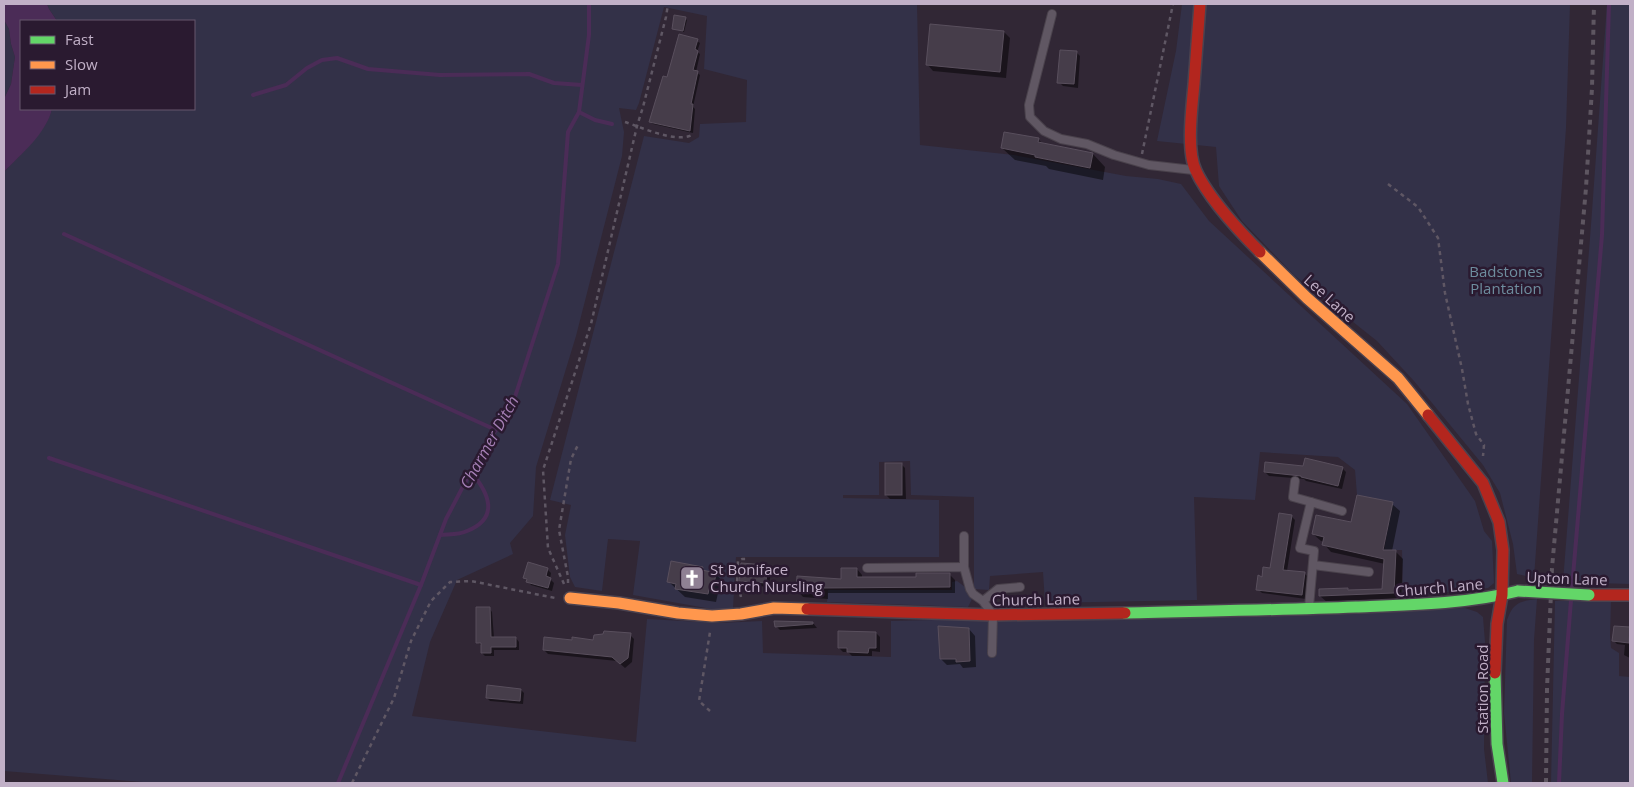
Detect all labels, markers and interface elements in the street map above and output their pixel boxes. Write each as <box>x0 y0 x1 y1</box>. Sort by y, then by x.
legend <box>20 20 195 110</box>
text: Fast <box>65 29 94 49</box>
text: Slow <box>65 54 98 74</box>
text: Jam <box>63 79 91 99</box>
park label: Badstones Plantation <box>1469 261 1543 298</box>
street label: Lee Lane <box>1300 270 1360 326</box>
water label: Charmer Ditch <box>454 392 524 492</box>
place label: St Boniface Church Nursling <box>710 559 823 596</box>
church icon: St Boniface Church Nursling <box>679 565 705 591</box>
street label: Upton Lane <box>1526 567 1608 589</box>
street label: Church Lane <box>1394 573 1484 601</box>
street label: Church Lane <box>992 588 1080 610</box>
street label: Station Road <box>1472 645 1492 733</box>

